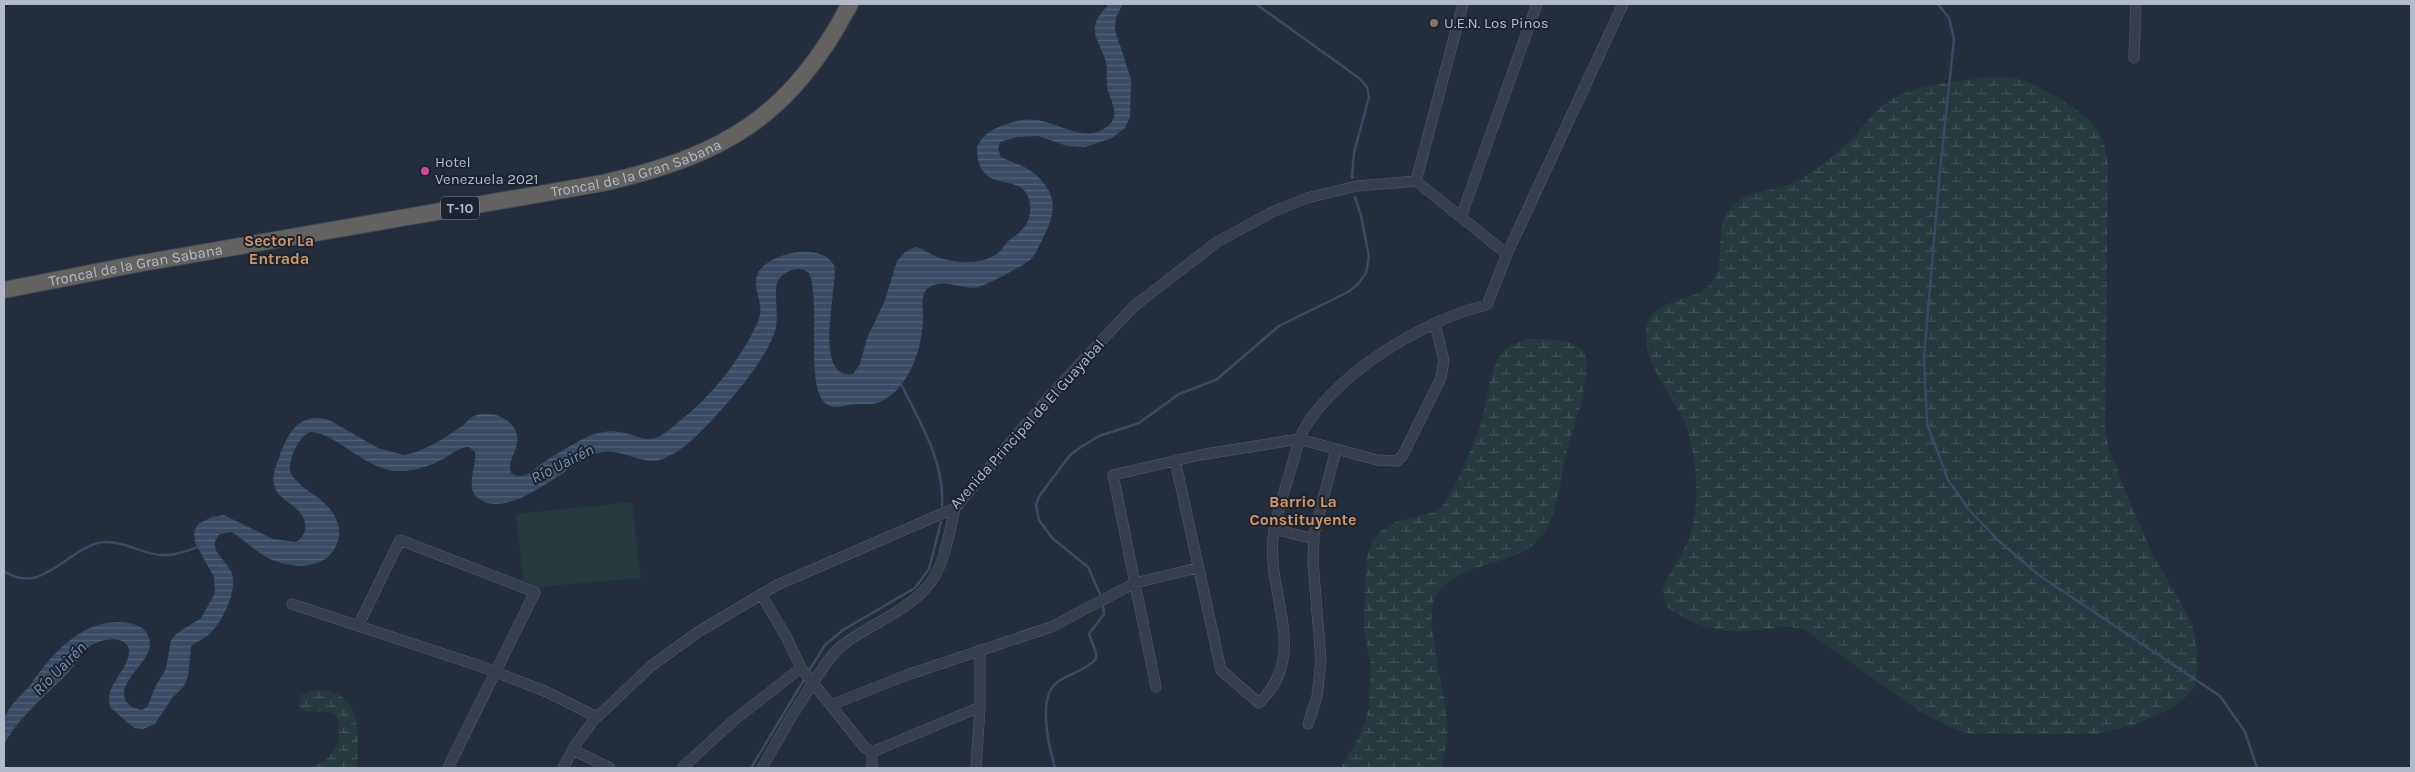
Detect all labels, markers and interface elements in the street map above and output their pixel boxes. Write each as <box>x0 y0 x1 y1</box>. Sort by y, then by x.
place label: U.E.N. Los Pinos <box>1444 14 1549 32</box>
marker: U.E.N. Los Pinos <box>1428 17 1440 29</box>
street label: Troncal de la Gran Sabana <box>549 135 724 201</box>
place label: Hotel Venezuela 2021 <box>435 153 539 188</box>
marker: Hotel Venezuela 2021 <box>419 165 431 177</box>
road number: T-10 <box>441 197 479 220</box>
district label: Sector La Entrada <box>244 231 314 268</box>
street label: Troncal de la Gran Sabana <box>47 240 224 290</box>
street label: Avenida Principal de El Guayabal <box>946 336 1108 512</box>
water label: Río Uairén <box>528 440 597 487</box>
district label: Barrio La Constituyente <box>1250 492 1356 529</box>
water label: Río Uairén <box>29 638 90 699</box>

